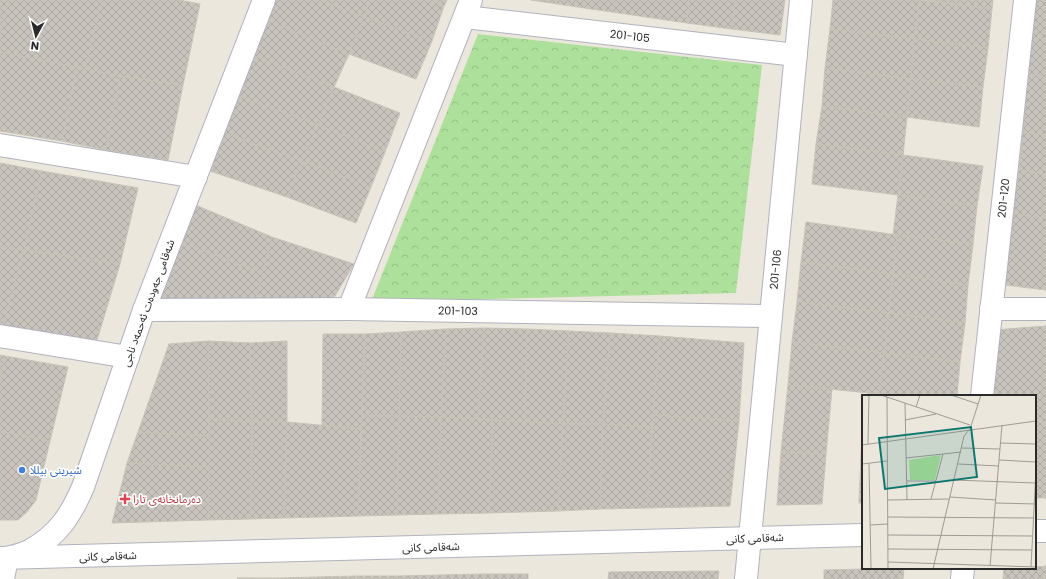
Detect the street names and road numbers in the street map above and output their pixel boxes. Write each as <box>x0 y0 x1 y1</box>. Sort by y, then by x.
street label: 201-105 <box>609 26 651 46</box>
street label: 201-120 <box>993 178 1014 219</box>
street label: شەقامی جەودەت ئەحمەد ناجی <box>117 237 179 369</box>
street label: 201-106 <box>766 249 785 290</box>
street label: 201-103 <box>438 302 478 319</box>
street label: شەقامی کانی <box>726 529 784 547</box>
street label: شەقامی کانی <box>402 538 460 556</box>
street label: شەقامی کانی <box>79 547 137 565</box>

